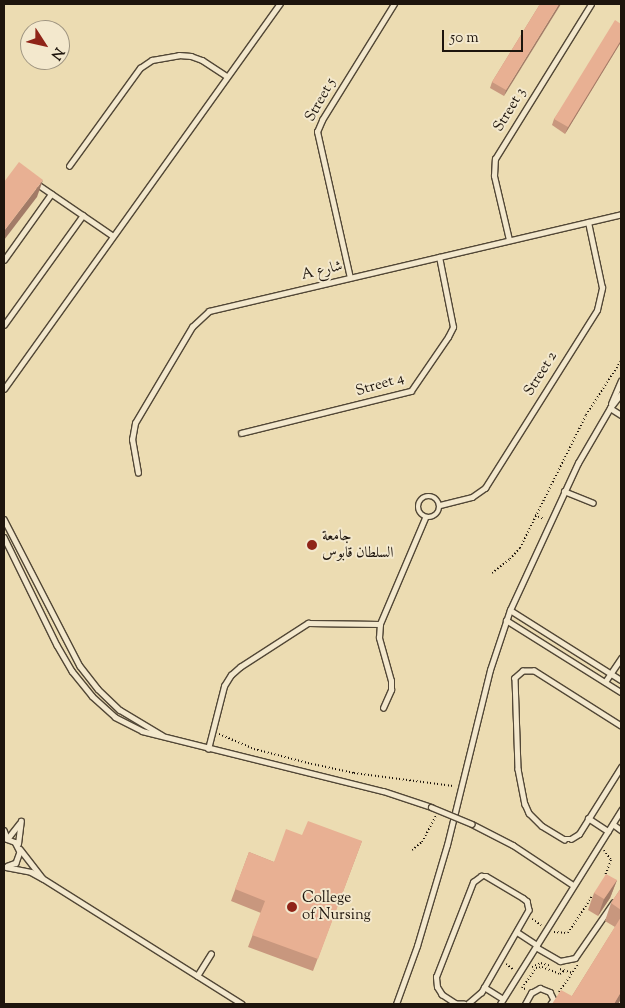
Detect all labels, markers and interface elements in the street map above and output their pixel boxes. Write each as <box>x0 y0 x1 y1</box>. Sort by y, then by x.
north arrow <box>20 20 70 70</box>
scale bar <box>445 20 526 52</box>
text: 50 m <box>450 28 479 49</box>
text: N <box>45 43 68 63</box>
street label: Street 5 <box>302 75 340 125</box>
street label: Street 3 <box>490 85 530 135</box>
street label: A شارع <box>300 258 344 284</box>
street label: Street 2 <box>520 348 562 400</box>
street label: Street 4 <box>354 369 406 401</box>
place label: جامعة السلطان قابوس <box>322 527 394 562</box>
marker: جامعة السلطان قابوس <box>306 539 318 551</box>
place label: College of Nursing <box>302 889 371 924</box>
marker: College of Nursing <box>286 901 298 913</box>

